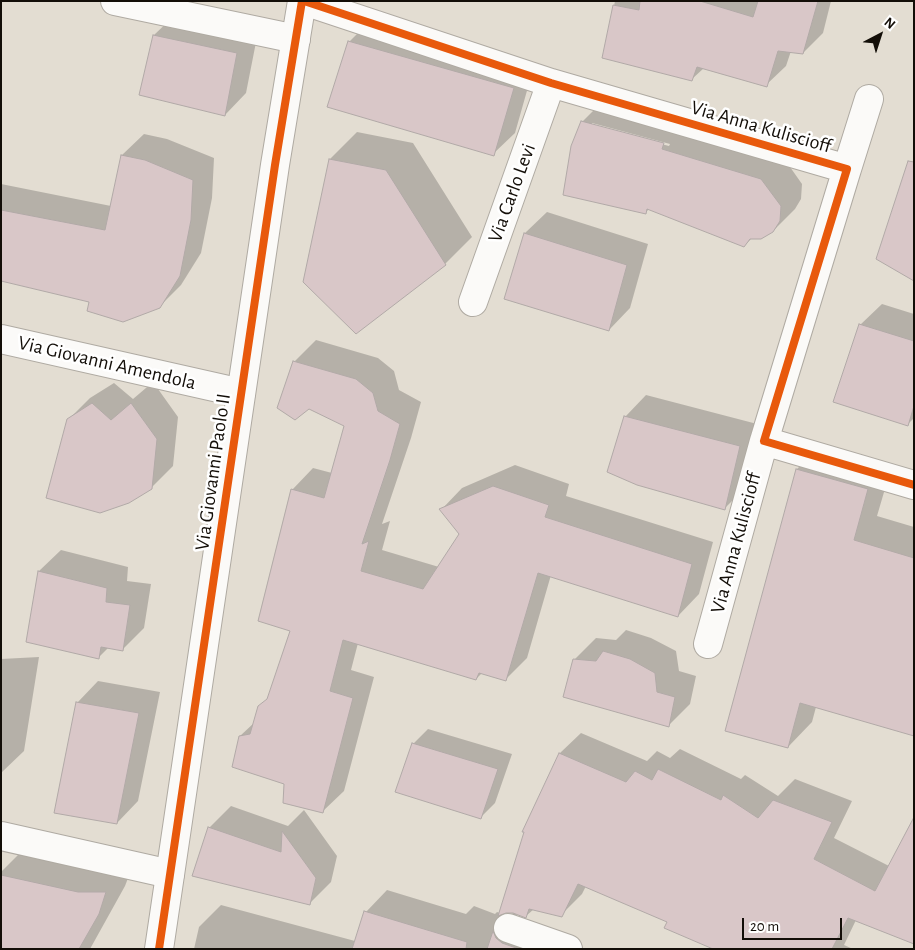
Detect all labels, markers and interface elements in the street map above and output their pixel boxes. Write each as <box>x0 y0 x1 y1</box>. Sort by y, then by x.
north arrow <box>855 10 905 60</box>
text: N <box>881 15 898 32</box>
street label: Via Anna Kuliscioff <box>688 95 834 159</box>
street label: Via Carlo Levi <box>483 140 541 246</box>
street label: Via Giovanni Amendola <box>16 331 198 395</box>
street label: Via Giovanni Paolo II <box>190 392 236 552</box>
street label: Via Anna Kuliscioff <box>706 470 766 616</box>
scale bar <box>745 908 845 940</box>
text: 20 m <box>750 919 779 934</box>

